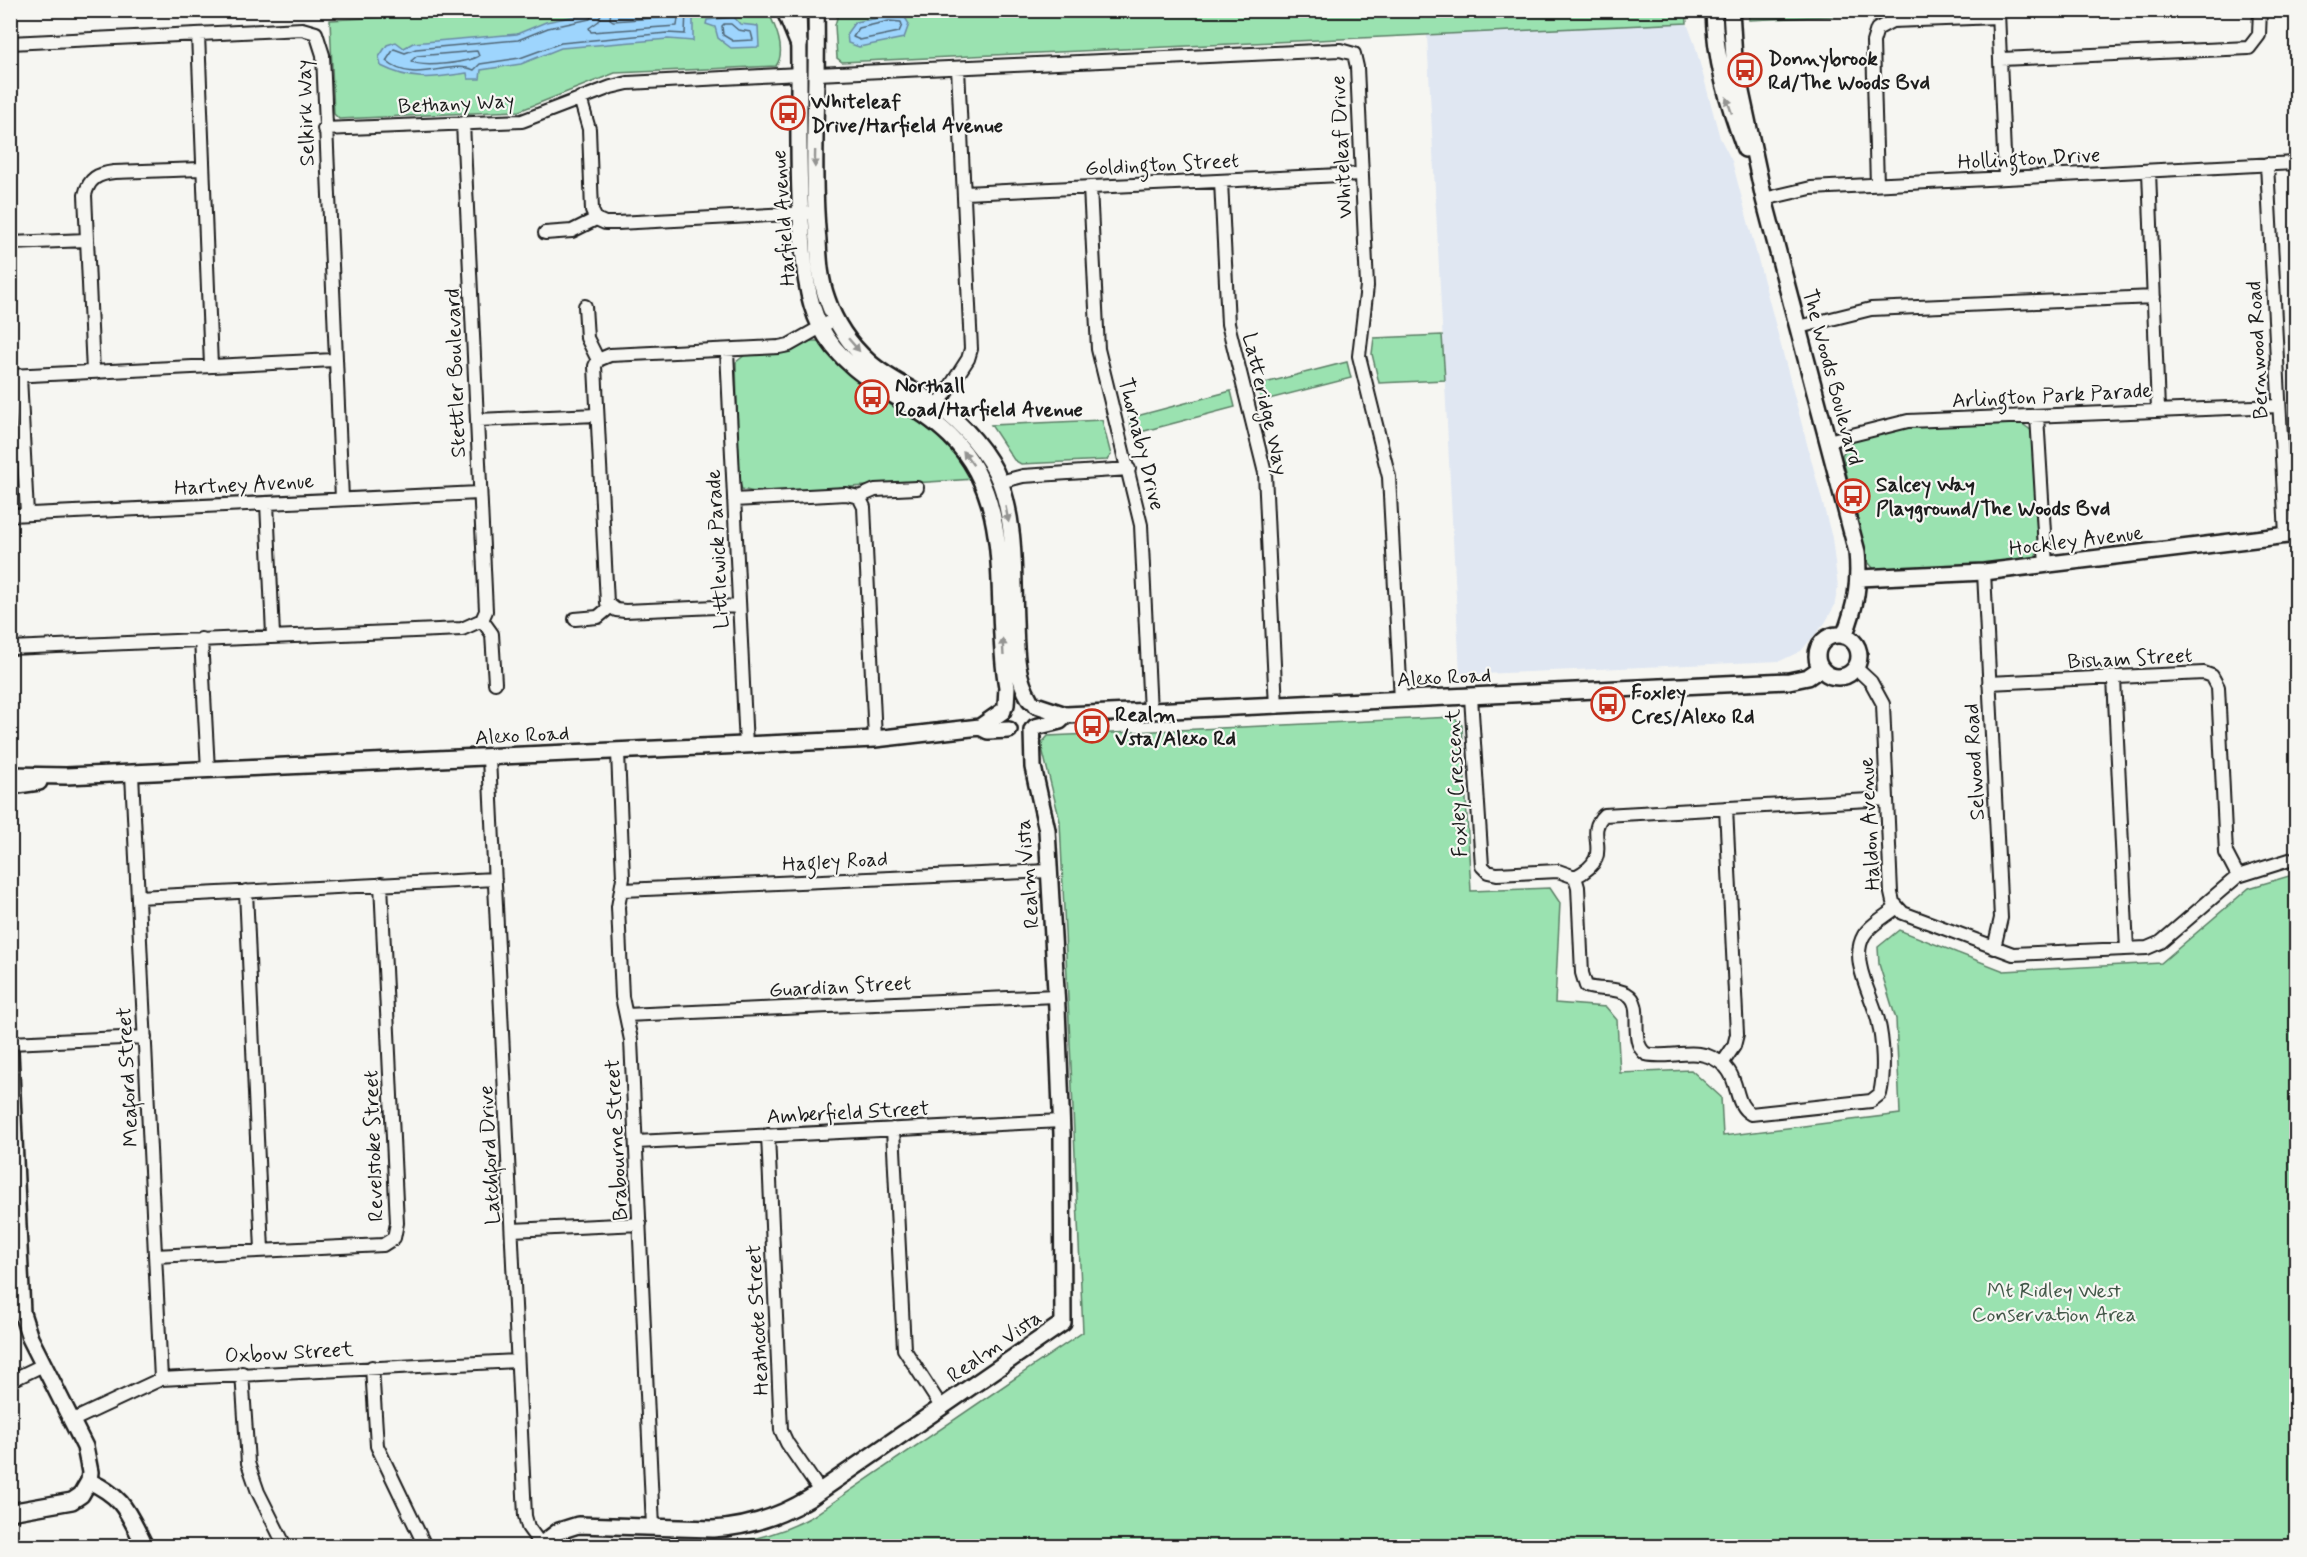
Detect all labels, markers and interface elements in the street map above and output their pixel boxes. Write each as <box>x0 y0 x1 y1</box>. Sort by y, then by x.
place label: Donnybrook Rd/The Woods Bvd <box>1768 45 1930 97</box>
bus stop icon: Donnybrook Rd/The Woods Bvd <box>1727 52 1763 88</box>
street label: Selkirk Way <box>290 59 322 167</box>
street label: Whiteleaf Drive <box>1324 75 1360 219</box>
street label: Bethany Way <box>397 87 515 121</box>
place label: Whiteleaf Drive/Harfield Avenue <box>810 88 1003 140</box>
bus stop icon: Whiteleaf Drive/Harfield Avenue <box>770 95 806 131</box>
one-way arrow <box>1723 96 1733 114</box>
street label: Hollington Drive <box>1957 141 2101 179</box>
street label: Goldington Street <box>1084 147 1240 185</box>
street label: Harfield Avenue <box>765 149 803 287</box>
one-way arrow <box>811 150 820 169</box>
street label: Bernwood Road <box>2240 280 2276 420</box>
street label: The Woods Boulevard <box>1795 286 1869 468</box>
street label: Stettler Boulevard <box>439 288 473 458</box>
street label: Latteridge Way <box>1234 330 1295 478</box>
one-way arrow <box>847 337 860 352</box>
place label: Northall Road/Harfield Avenue <box>895 372 1083 424</box>
street label: Thornaby Drive <box>1111 375 1171 513</box>
street label: Arlington Park Parade <box>1951 377 2153 417</box>
bus stop icon: Northall Road/Harfield Avenue <box>854 379 890 415</box>
one-way arrow <box>962 451 974 467</box>
street label: Hartney Avenue <box>173 467 315 503</box>
street label: Littlewick Parade <box>700 468 736 629</box>
place label: Salcey Way Playground/The Woods Bvd <box>1876 471 2110 523</box>
bus stop icon: Salcey Way Playground/The Woods Bvd <box>1835 478 1871 514</box>
one-way arrow <box>1003 505 1012 524</box>
street label: Hockley Avenue <box>2007 519 2145 563</box>
one-way arrow <box>998 637 1007 656</box>
street label: Bisham Street <box>2067 642 2193 676</box>
street label: Alexo Road <box>1396 662 1492 694</box>
place label: Foxley Cres/Alexo Rd <box>1631 679 1754 731</box>
bus stop icon: Foxley Cres/Alexo Rd <box>1590 686 1626 722</box>
place label: Realm Vsta/Alexo Rd <box>1115 701 1236 753</box>
street label: Selwood Road <box>1958 703 1992 821</box>
bus stop icon: Realm Vsta/Alexo Rd <box>1074 708 1110 744</box>
street label: Foxley Crescent <box>1439 708 1475 858</box>
street label: Alexo Road <box>474 720 570 752</box>
street label: Haldon Avenue <box>1853 756 1887 891</box>
street label: Realm Vista <box>1009 818 1047 930</box>
street label: Hagley Road <box>781 845 889 881</box>
street label: Guardian Street <box>768 969 912 1005</box>
street label: Meaford Street <box>110 1006 148 1148</box>
street label: Brabourne Street <box>599 1058 635 1222</box>
street label: Revelstoke Street <box>357 1070 391 1222</box>
street label: Latchford Drive <box>472 1084 510 1225</box>
street label: Amberfield Street <box>766 1095 930 1131</box>
street label: Heathcote Street <box>740 1244 776 1396</box>
park label: Mt Ridley West Conservation Area <box>1972 1277 2136 1329</box>
street label: Realm Vista <box>942 1304 1048 1390</box>
street label: Oxbow Street <box>224 1336 355 1370</box>

